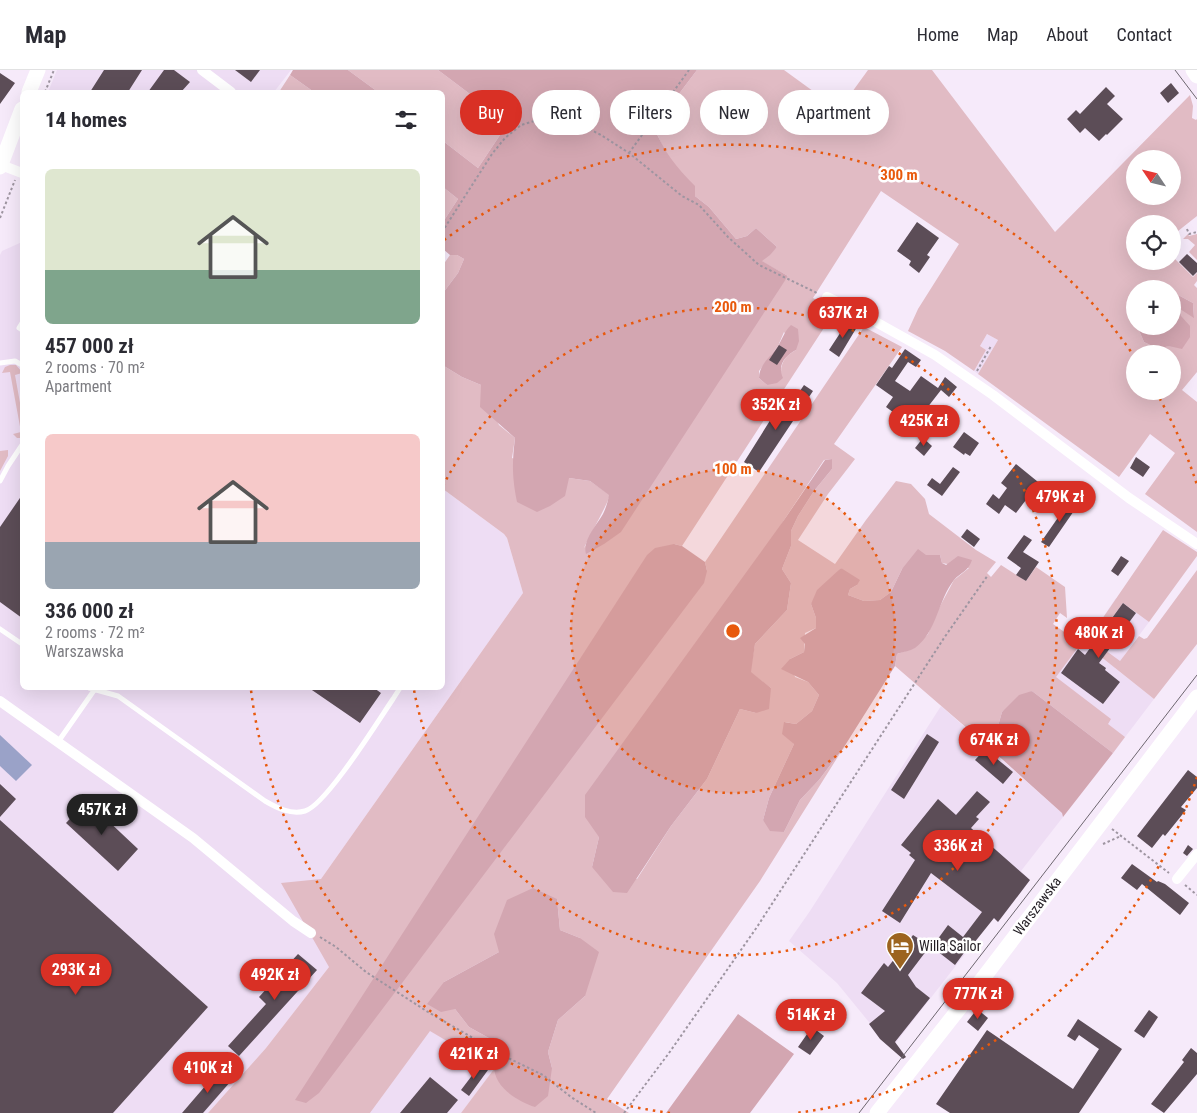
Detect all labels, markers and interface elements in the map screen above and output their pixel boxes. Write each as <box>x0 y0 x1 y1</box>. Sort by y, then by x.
text: Map <box>25 21 66 49</box>
text: Home <box>917 24 959 45</box>
text: Map <box>987 24 1018 45</box>
text: About <box>1046 24 1088 45</box>
text: Contact <box>1116 24 1172 45</box>
chip: Buy <box>460 90 522 135</box>
chip: Rent <box>532 90 600 135</box>
chip: Filters <box>610 90 690 135</box>
chip: New <box>700 90 768 135</box>
chip: Apartment <box>778 90 889 135</box>
icon: filters <box>392 106 420 134</box>
text: 14 homes <box>45 108 127 132</box>
north arrow <box>1126 150 1181 205</box>
map controls <box>1126 150 1181 400</box>
text: 300 m <box>880 166 918 184</box>
icon: home <box>188 202 278 292</box>
button: locate <box>1126 215 1181 270</box>
button: + <box>1126 280 1181 335</box>
pin: 637K zł <box>797 296 889 339</box>
text: 200 m <box>714 298 752 316</box>
text: 637K zł <box>819 303 867 322</box>
text: 457 000 zł <box>45 334 134 358</box>
button: − <box>1126 345 1181 400</box>
text: 2 rooms · 70 m² <box>45 358 145 377</box>
text: Apartment <box>45 377 112 396</box>
pin: 352K zł <box>730 388 822 431</box>
text: 352K zł <box>752 395 800 414</box>
pin: 425K zł <box>878 404 970 447</box>
text: 425K zł <box>900 411 948 430</box>
text: 100 m <box>714 460 752 478</box>
icon: home <box>188 467 278 557</box>
pin: 479K zł <box>1014 480 1106 523</box>
text: 479K zł <box>1036 487 1084 506</box>
text: 336 000 zł <box>45 599 134 623</box>
pin: 480K zł <box>1053 616 1145 659</box>
centre of rings <box>724 622 742 640</box>
text: 2 rooms · 72 m² <box>45 623 145 642</box>
text: 480K zł <box>1075 623 1123 642</box>
text: Warszawska <box>45 642 124 661</box>
pin: 674K zł <box>948 724 1040 766</box>
text: 674K zł <box>970 730 1018 749</box>
pin: 457K zł <box>56 794 148 836</box>
text: 457K zł <box>78 800 126 819</box>
pin: 336K zł <box>912 830 1004 872</box>
text: 336K zł <box>934 836 982 855</box>
street label: Warszawska <box>1010 874 1064 938</box>
hotel icon: Willa Sailor <box>885 931 915 970</box>
place label: Willa Sailor <box>919 938 981 954</box>
pin: 293K zł <box>30 954 122 996</box>
pin: 492K zł <box>229 958 321 1001</box>
text: 293K zł <box>52 960 100 979</box>
text: 492K zł <box>251 965 299 984</box>
pin: 777K zł <box>932 978 1024 1020</box>
text: 777K zł <box>954 984 1002 1003</box>
pin: 514K zł <box>765 998 857 1041</box>
text: 514K zł <box>787 1005 835 1024</box>
pin: 421K zł <box>428 1038 520 1080</box>
text: 421K zł <box>450 1044 498 1063</box>
pin: 410K zł <box>162 1052 254 1094</box>
text: 410K zł <box>184 1058 232 1077</box>

